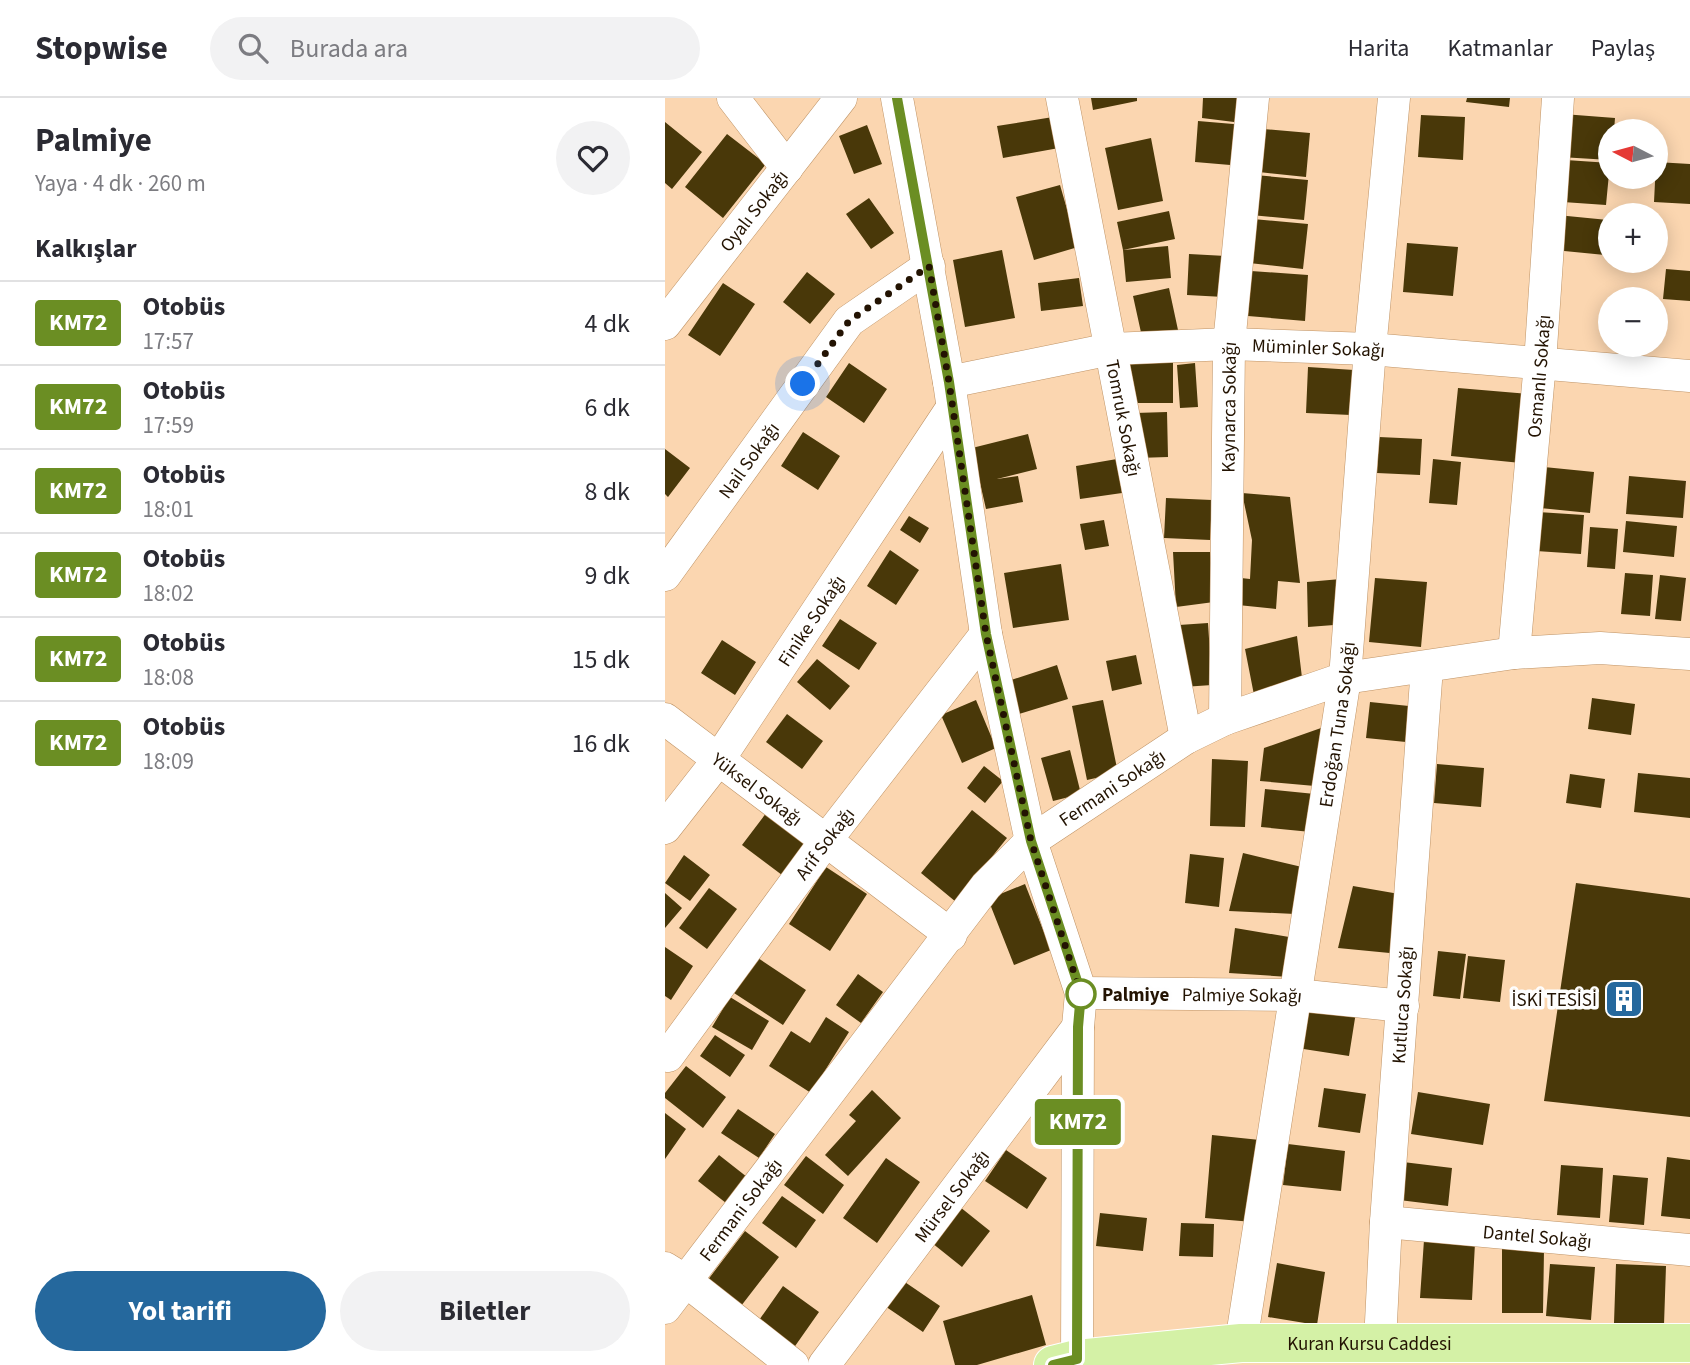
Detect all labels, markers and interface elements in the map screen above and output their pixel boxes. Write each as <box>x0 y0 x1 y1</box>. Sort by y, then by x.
search box <box>210 17 700 80</box>
text: Stopwise <box>35 25 168 72</box>
icon: search <box>234 29 272 67</box>
text: Burada ara <box>290 30 408 67</box>
text: Harita <box>1348 31 1409 66</box>
text: Katmanlar <box>1447 31 1553 66</box>
text: Paylaş <box>1591 31 1655 66</box>
text: Palmiye <box>35 117 152 164</box>
north arrow <box>1598 119 1668 189</box>
map controls <box>1598 119 1668 357</box>
button: heart <box>556 121 630 195</box>
street label: Oyalı Sokağı <box>714 165 795 258</box>
text: Yaya · 4 dk · 260 m <box>35 167 206 200</box>
button: + <box>1598 203 1668 273</box>
text: Kalkışlar <box>35 230 137 267</box>
button: − <box>1598 287 1668 357</box>
text: Otobüs <box>142 288 225 325</box>
text: KM72 <box>49 305 107 340</box>
text: 4 dk <box>585 305 630 342</box>
street label: Osmanlı Sokağı <box>1521 314 1558 439</box>
text: 17:57 <box>142 325 194 358</box>
street label: Müminler Sokağı <box>1251 333 1386 365</box>
street label: Kaynarca Sokağı <box>1216 340 1244 473</box>
street label: Tomruk Sokağı <box>1098 357 1147 479</box>
your location <box>785 366 820 401</box>
text: Otobüs <box>142 372 225 409</box>
text: KM72 <box>49 389 107 424</box>
text: 6 dk <box>585 389 630 426</box>
text: 17:59 <box>142 409 194 442</box>
street label: Nail Sokağı <box>713 417 786 505</box>
text: Otobüs <box>142 456 225 493</box>
text: KM72 <box>49 473 107 508</box>
text: 8 dk <box>585 473 630 510</box>
text: 18:01 <box>142 493 194 526</box>
text: Otobüs <box>142 540 225 577</box>
text: KM72 <box>49 557 107 592</box>
text: 9 dk <box>585 557 630 594</box>
street label: Finike Sokağı <box>772 570 853 672</box>
text: 18:02 <box>142 577 194 610</box>
text: Otobüs <box>142 624 225 661</box>
text: KM72 <box>49 641 107 676</box>
text: 15 dk <box>572 641 630 678</box>
street label: Erdoğan Tuna Sokağı <box>1313 641 1363 810</box>
text: 18:08 <box>142 661 194 694</box>
text: Otobüs <box>142 708 225 745</box>
text: KM72 <box>49 725 107 760</box>
text: 16 dk <box>572 725 630 762</box>
street label: Fermani Sokağı <box>1054 743 1171 834</box>
text: 18:09 <box>142 745 194 778</box>
street label: Yüksel Sokağı <box>705 746 808 833</box>
street label: Arif Sokağı <box>789 802 862 886</box>
street label: Kutluca Sokağı <box>1386 945 1421 1065</box>
building icon: İSKİ TESİSİ <box>1603 978 1645 1020</box>
marker: Palmiye <box>1066 979 1096 1009</box>
place label: Palmiye <box>1102 982 1169 1009</box>
street label: Palmiye Sokağı <box>1182 982 1303 1011</box>
place label: İSKİ TESİSİ <box>1512 987 1597 1014</box>
line badge: KM72 <box>1029 1099 1127 1145</box>
text: KM72 <box>1049 1104 1107 1139</box>
street label: Mürsel Sokağı <box>909 1144 996 1249</box>
street label: Fermani Sokağı <box>693 1153 789 1267</box>
street label: Dantel Sokağı <box>1481 1219 1593 1256</box>
button: Yol tarifi <box>35 1271 326 1351</box>
button: Biletler <box>340 1271 630 1351</box>
street label: Kuran Kursu Caddesi <box>1287 1331 1452 1358</box>

